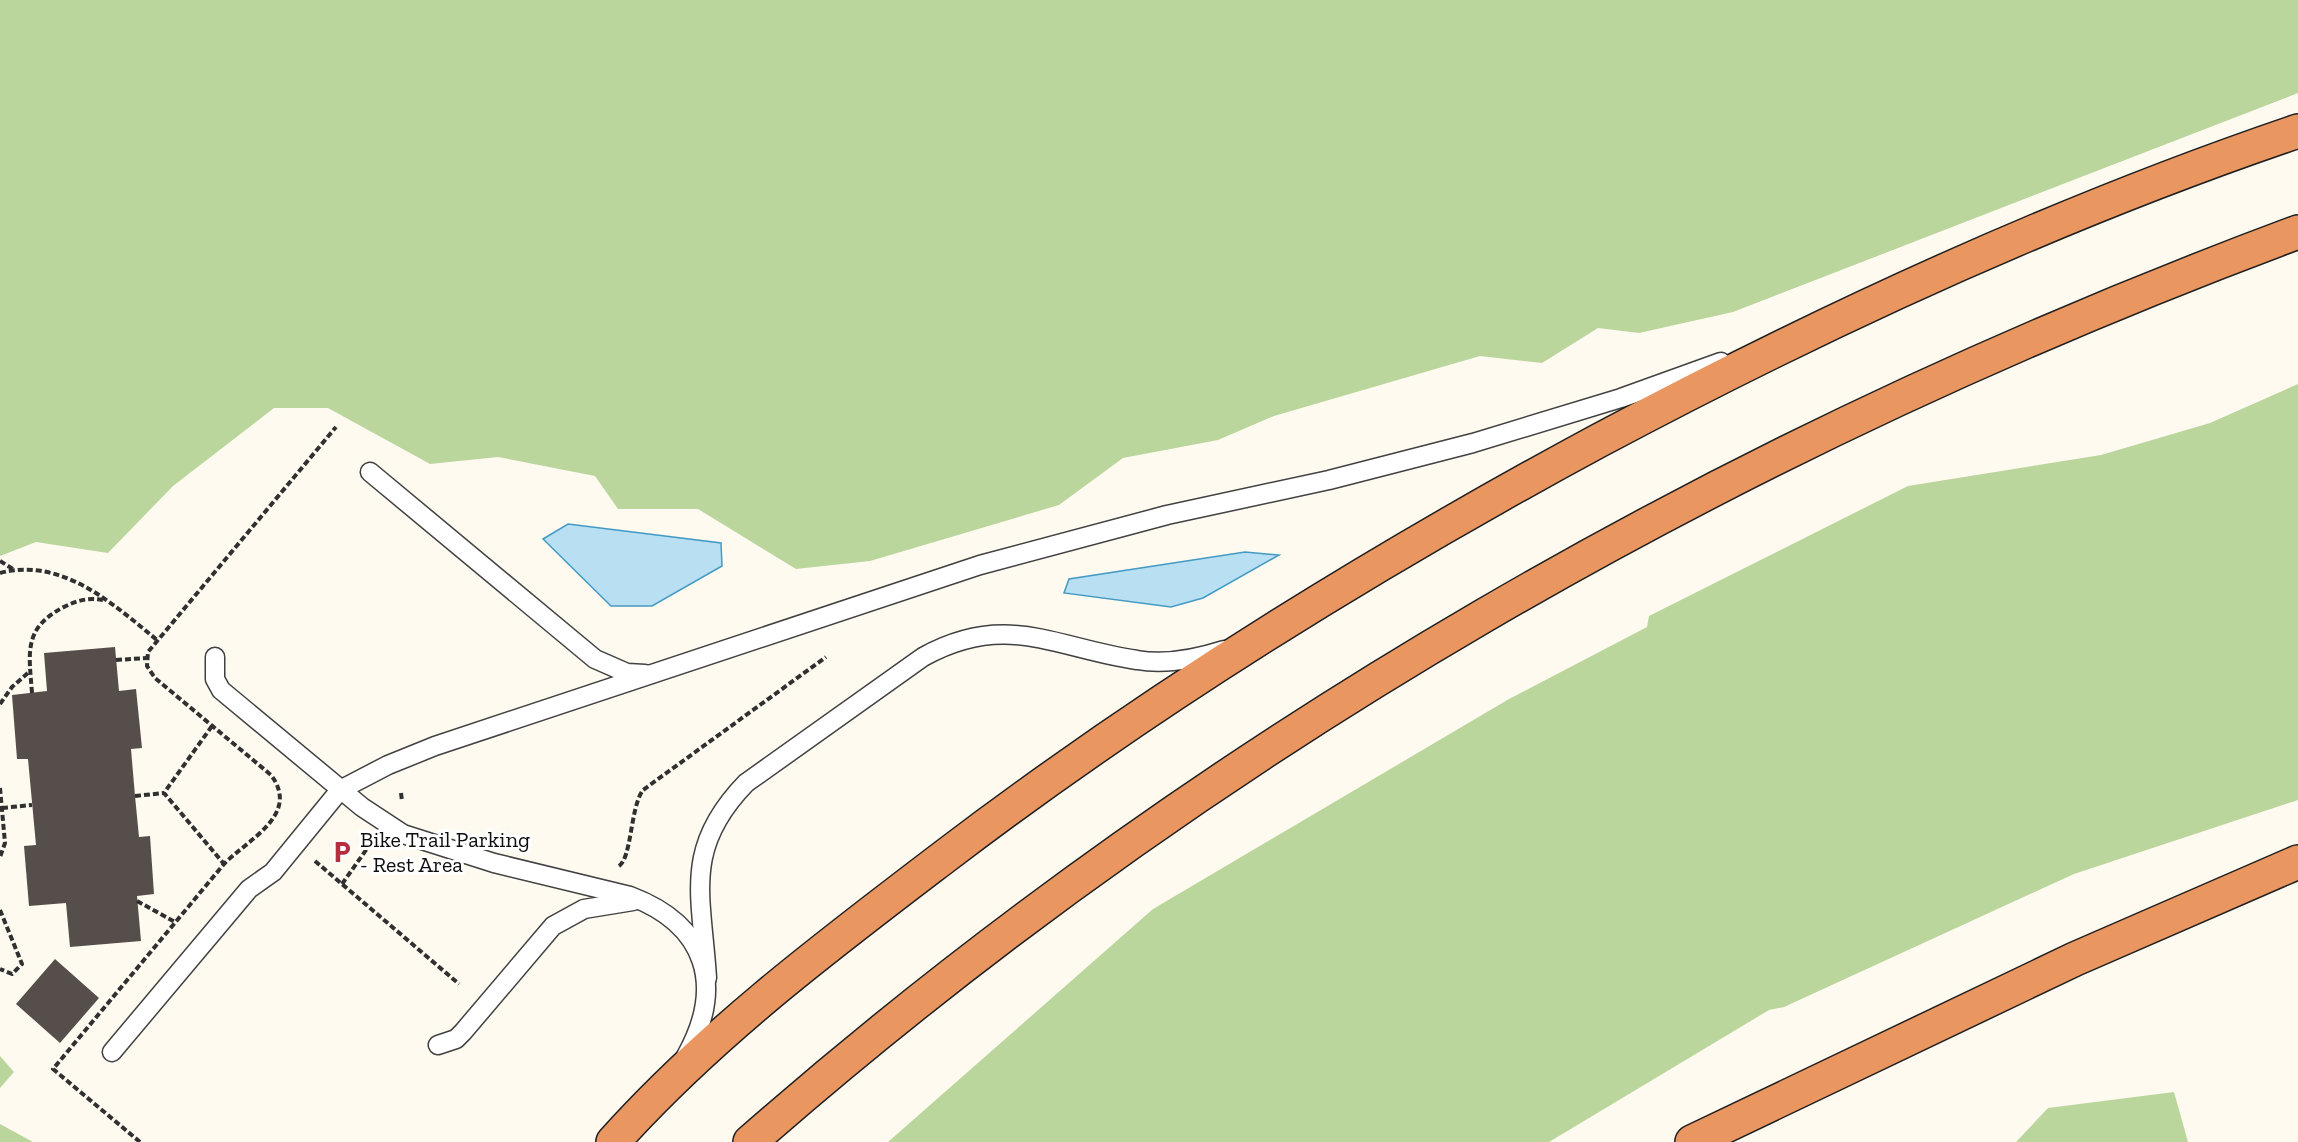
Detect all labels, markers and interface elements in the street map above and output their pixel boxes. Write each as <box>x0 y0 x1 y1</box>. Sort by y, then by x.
place label: Bike Trail Parking - Rest Area <box>360 826 530 878</box>
parking icon: Bike Trail Parking - Rest Area <box>329 839 355 865</box>

